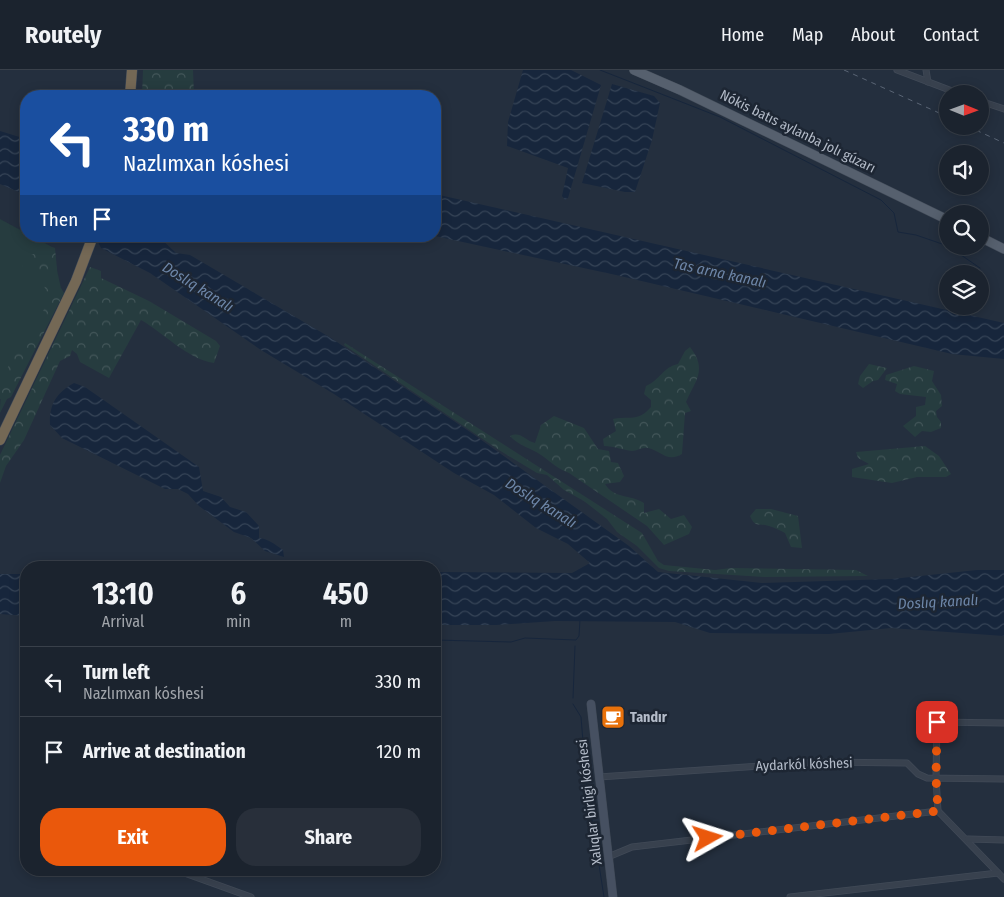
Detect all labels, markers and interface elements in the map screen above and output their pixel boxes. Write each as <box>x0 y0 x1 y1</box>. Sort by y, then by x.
text: Routely <box>25 21 101 49</box>
text: Home <box>721 24 764 46</box>
text: Map <box>792 24 823 46</box>
text: About <box>851 24 895 46</box>
text: Contact <box>923 24 979 46</box>
north arrow <box>939 85 989 135</box>
map controls <box>939 85 989 315</box>
street label: Nókis batıs aylanba jolı gúzarı <box>717 86 878 177</box>
text: 330 m <box>123 108 209 150</box>
icon: left <box>40 110 105 175</box>
button: sound <box>939 145 989 195</box>
text: Nazlımxan kóshesi <box>123 150 289 177</box>
icon: arrive <box>88 205 116 233</box>
button: search <box>939 205 989 255</box>
text: Then <box>40 208 78 231</box>
water label: Tas arna kanalı <box>672 254 768 292</box>
water label: Doslıq kanalı <box>159 258 237 316</box>
button: layers <box>939 265 989 315</box>
water label: Doslıq kanalı <box>502 474 580 532</box>
text: 13:10 <box>92 576 154 612</box>
text: 6 <box>230 576 246 612</box>
text: 450 <box>323 576 369 612</box>
water label: Doslıq kanalı <box>897 591 979 613</box>
text: Arrival <box>102 612 144 631</box>
text: min <box>226 612 251 631</box>
text: m <box>340 612 352 631</box>
text: Turn left <box>83 661 150 684</box>
icon: left <box>40 668 68 696</box>
text: 330 m <box>375 670 421 693</box>
text: Nazlımxan kóshesi <box>83 684 204 703</box>
pin <box>916 701 958 743</box>
cafe icon: Tandır <box>600 704 626 730</box>
icon: arrive <box>923 708 951 736</box>
place label: Tandır <box>630 709 668 726</box>
icon: arrive <box>40 738 68 766</box>
street label: Xalıqlar birligi kóshesi <box>573 738 606 866</box>
text: Arrive at destination <box>83 740 246 763</box>
text: 120 m <box>376 740 421 763</box>
street label: Aydarkól kóshesi <box>755 754 853 775</box>
button: Exit <box>40 808 226 866</box>
button: Share <box>236 808 421 866</box>
position arrow <box>681 811 733 863</box>

